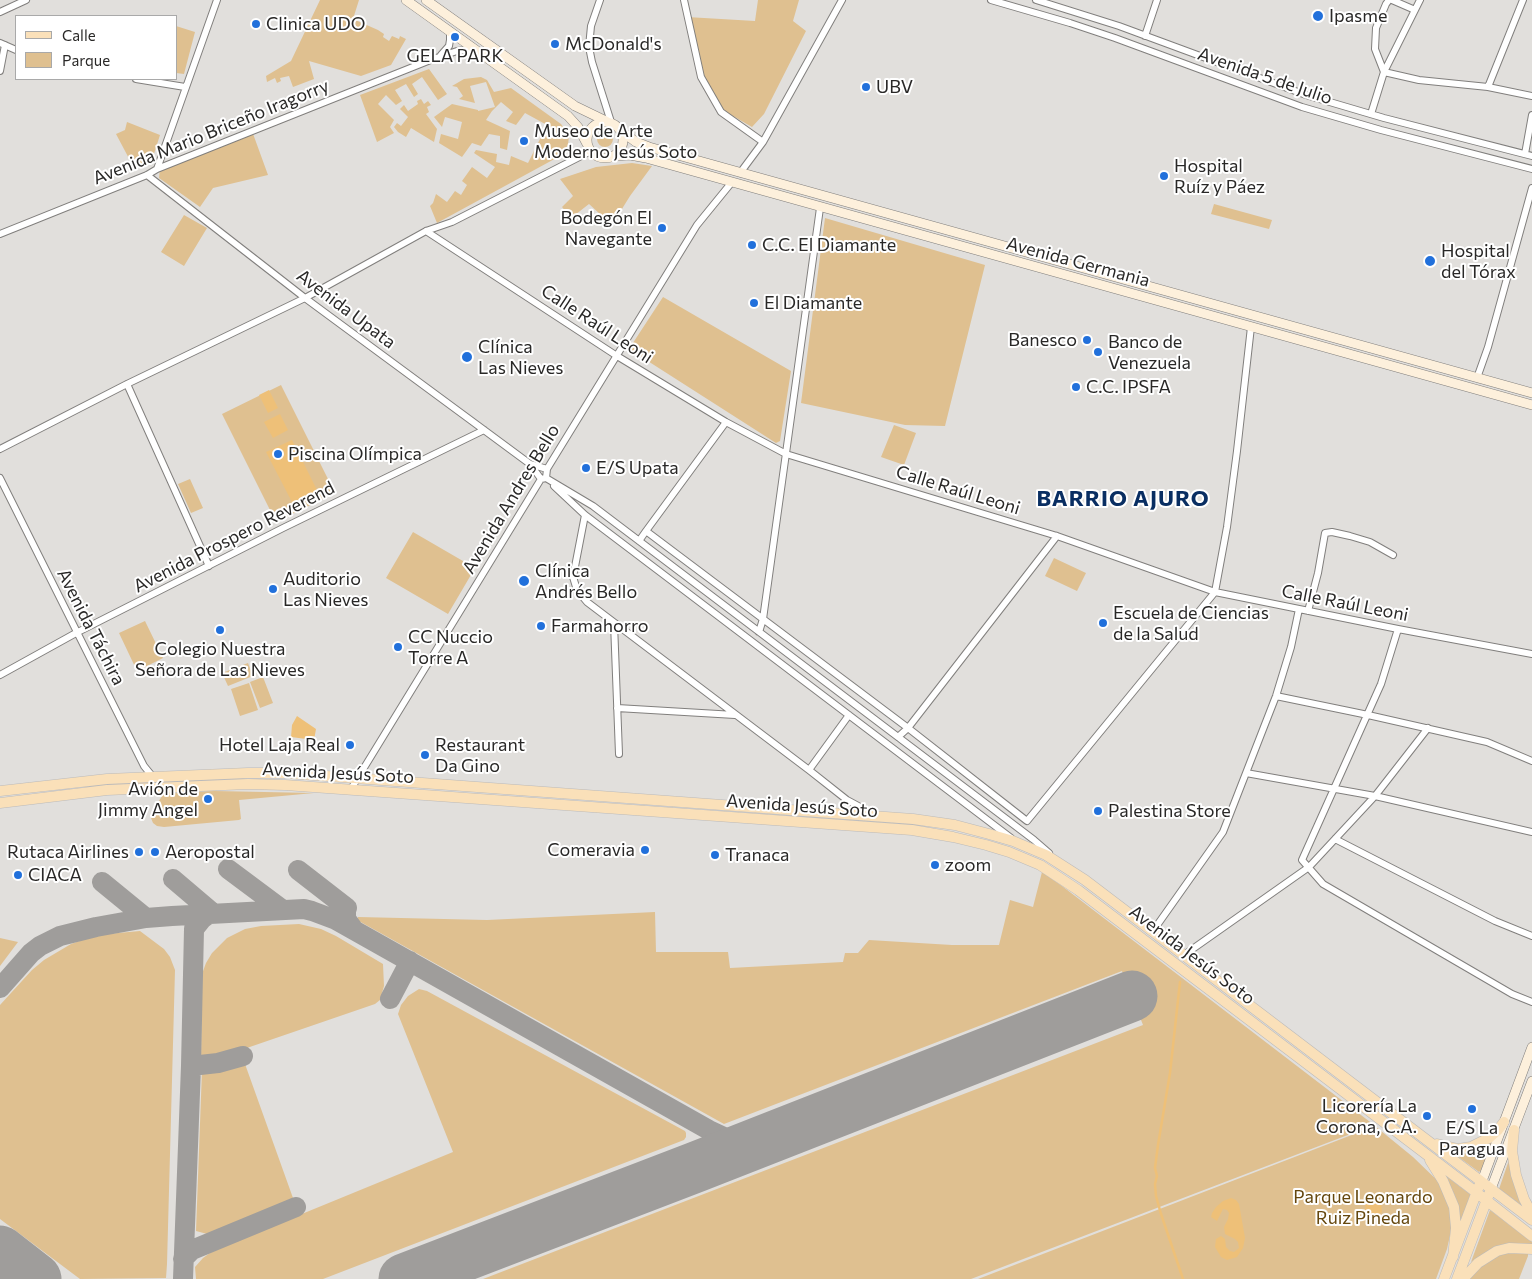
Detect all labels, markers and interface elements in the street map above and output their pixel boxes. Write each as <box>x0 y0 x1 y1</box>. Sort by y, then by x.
place label: Ipasme <box>1329 5 1387 27</box>
marker: Ipasme <box>1311 9 1325 23</box>
place label: Clinica UDO <box>266 13 365 35</box>
legend <box>15 15 178 80</box>
marker: Clinica UDO <box>250 18 262 30</box>
text: Calle <box>62 26 96 44</box>
marker: GELA PARK <box>449 31 461 43</box>
place label: McDonald's <box>565 33 662 55</box>
marker: McDonald's <box>549 38 561 50</box>
street label: Avenida 5 de Julio <box>1195 43 1335 109</box>
place label: GELA PARK <box>407 45 503 67</box>
text: Parque <box>62 51 110 69</box>
street label: Avenida Mario Briceño Iragorry <box>90 75 332 189</box>
place label: UBV <box>876 76 913 98</box>
marker: UBV <box>860 81 872 93</box>
place label: Museo de Arte Moderno Jesús Soto <box>534 120 697 162</box>
marker: Museo de Arte Moderno Jesús Soto <box>518 135 530 147</box>
place label: Hospital Ruíz y Páez <box>1174 155 1265 198</box>
marker: Hospital Ruíz y Páez <box>1158 170 1170 182</box>
place label: Bodegón El Navegante <box>560 207 652 250</box>
marker: Bodegón El Navegante <box>656 222 668 234</box>
street label: Avenida Germania <box>1004 232 1152 292</box>
place label: C.C. El Diamante <box>762 234 896 256</box>
marker: C.C. El Diamante <box>746 239 758 251</box>
place label: Hospital del Tórax <box>1441 240 1516 282</box>
marker: Hospital del Tórax <box>1423 254 1437 268</box>
street label: Avenida Upata <box>292 265 400 353</box>
street label: Calle Raúl Leoni <box>537 280 657 368</box>
place label: El Diamante <box>764 292 862 314</box>
marker: El Diamante <box>748 297 760 309</box>
place label: Banesco <box>1008 329 1077 351</box>
place label: Banco de Venezuela <box>1108 331 1191 374</box>
marker: Banesco <box>1081 334 1093 346</box>
place label: Clínica Las Nieves <box>478 336 563 378</box>
marker: Banco de Venezuela <box>1092 346 1104 358</box>
marker: Clínica Las Nieves <box>460 350 474 364</box>
place label: C.C. IPSFA <box>1086 376 1171 398</box>
marker: C.C. IPSFA <box>1070 381 1082 393</box>
street label: Avenida Andres Bello <box>458 420 564 578</box>
place label: Piscina Olímpica <box>288 443 422 465</box>
marker: Piscina Olímpica <box>272 448 284 460</box>
place label: E/S Upata <box>596 457 679 479</box>
street label: Calle Raúl Leoni <box>893 461 1023 519</box>
marker: E/S Upata <box>580 462 592 474</box>
street label: Avenida Prospero Reverend <box>130 477 338 597</box>
district label: BARRIO AJURO <box>1035 486 1211 512</box>
place label: Clínica Andrés Bello <box>535 560 637 602</box>
street label: Avenida Táchira <box>52 565 130 689</box>
place label: Auditorio Las Nieves <box>283 568 368 610</box>
marker: Clínica Andrés Bello <box>517 574 531 588</box>
street label: Calle Raúl Leoni <box>1280 580 1410 626</box>
marker: Auditorio Las Nieves <box>267 583 279 595</box>
place label: Escuela de Ciencias de la Salud <box>1113 602 1269 644</box>
place label: Farmahorro <box>551 615 649 637</box>
marker: Escuela de Ciencias de la Salud <box>1097 617 1109 629</box>
marker: Farmahorro <box>535 620 547 632</box>
marker: Colegio Nuestra Señora de Las Nieves <box>214 624 226 636</box>
place label: CC Nuccio Torre A <box>408 626 493 669</box>
place label: Colegio Nuestra Señora de Las Nieves <box>135 638 305 681</box>
marker: CC Nuccio Torre A <box>392 641 404 653</box>
place label: Hotel Laja Real <box>219 734 340 756</box>
place label: Restaurant Da Gino <box>435 734 525 776</box>
marker: Hotel Laja Real <box>344 739 356 751</box>
marker: Restaurant Da Gino <box>419 749 431 761</box>
street label: Avenida Jesús Soto <box>261 758 415 788</box>
place label: Avión de Jimmy Angel <box>98 778 198 821</box>
street label: Avenida Jesús Soto <box>725 790 879 822</box>
marker: Avión de Jimmy Angel <box>202 793 214 805</box>
place label: Palestina Store <box>1108 800 1231 822</box>
marker: Palestina Store <box>1092 805 1104 817</box>
place label: Comeravia <box>547 839 635 861</box>
place label: Rutaca Airlines <box>7 841 129 863</box>
place label: Aeropostal <box>165 841 255 863</box>
marker: Comeravia <box>639 844 651 856</box>
place label: Tranaca <box>725 844 790 866</box>
marker: Rutaca Airlines <box>133 846 145 858</box>
marker: Aeropostal <box>149 846 161 858</box>
marker: Tranaca <box>709 849 721 861</box>
place label: zoom <box>945 854 991 876</box>
marker: zoom <box>929 859 941 871</box>
place label: CIACA <box>28 864 82 886</box>
marker: CIACA <box>12 869 24 881</box>
street label: Avenida Jesús Soto <box>1125 901 1259 1009</box>
place label: Licorería La Corona, C.A. <box>1316 1095 1417 1138</box>
marker: E/S La Paragua <box>1466 1103 1478 1115</box>
marker: Licorería La Corona, C.A. <box>1421 1110 1433 1122</box>
place label: E/S La Paragua <box>1439 1117 1505 1160</box>
park label: Parque Leonardo Ruiz Pineda <box>1293 1186 1433 1228</box>

